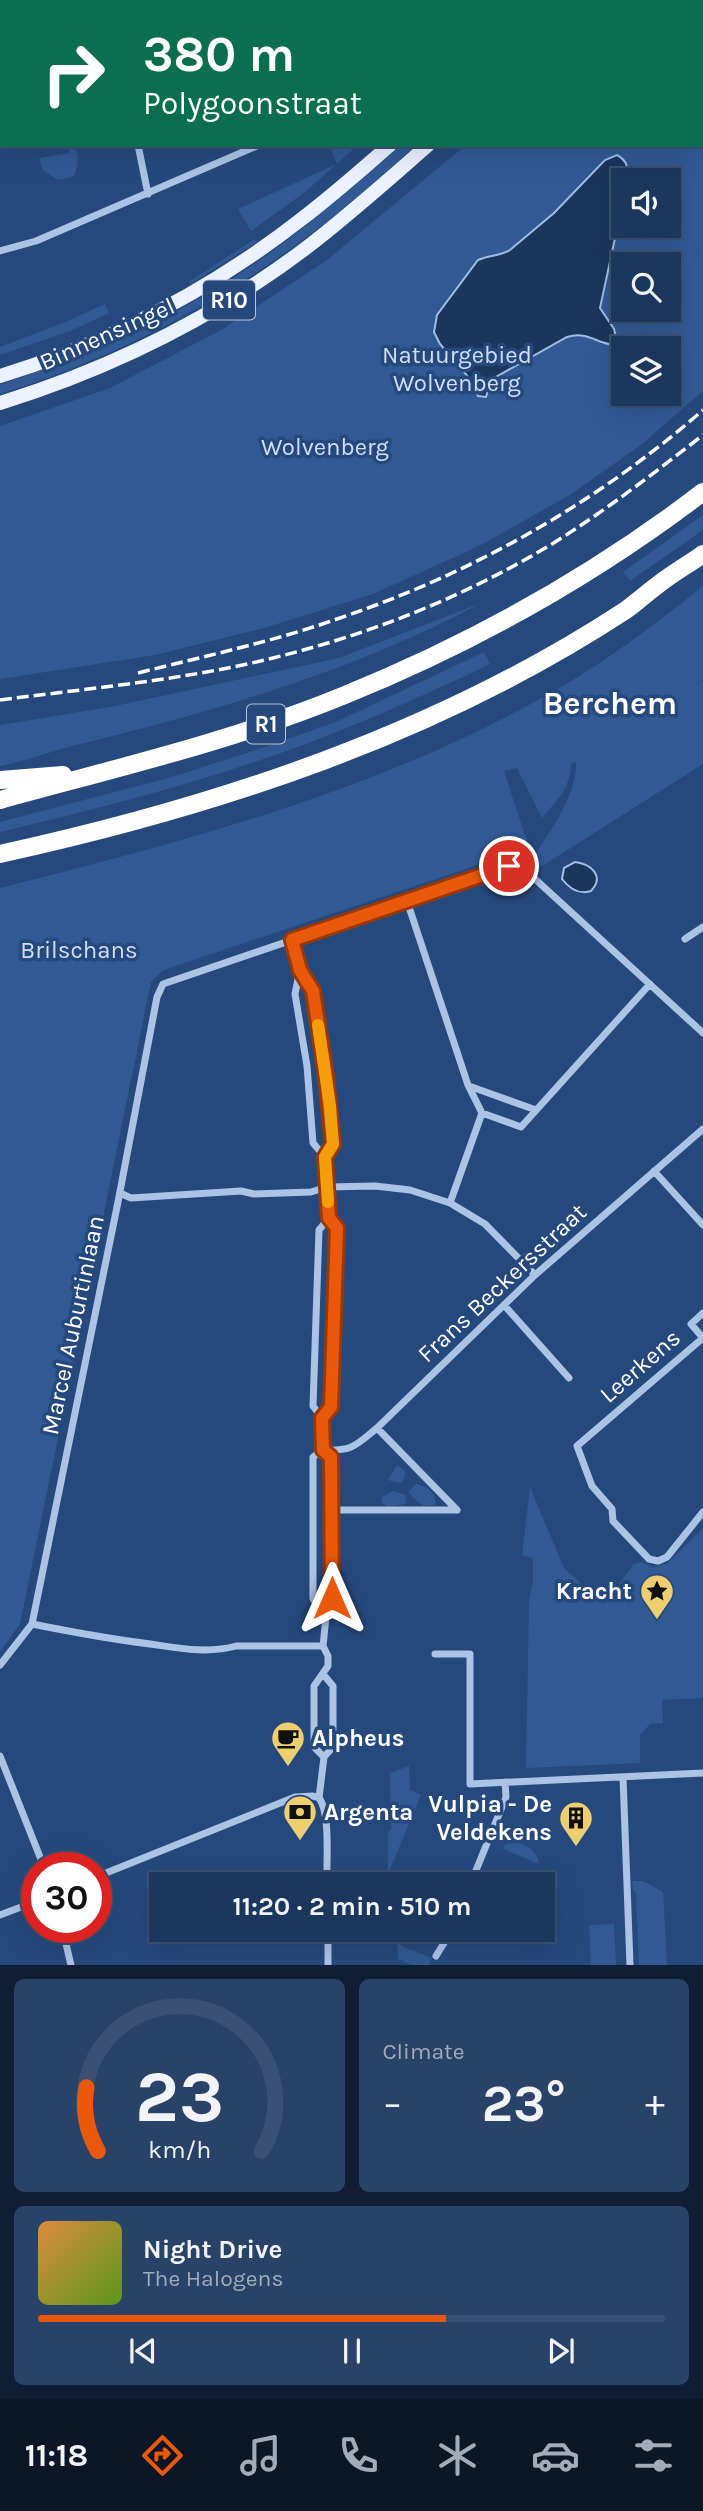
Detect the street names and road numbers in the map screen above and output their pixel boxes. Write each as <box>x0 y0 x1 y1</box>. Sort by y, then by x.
road number: R10 <box>203 280 255 320</box>
street label: Binnensingel <box>35 292 179 376</box>
road number: R1 <box>247 704 285 744</box>
street label: Frans Beckersstraat <box>412 1198 592 1368</box>
street label: Marcel Auburtinlaan <box>36 1213 110 1437</box>
street label: Leerkens <box>594 1323 686 1409</box>

